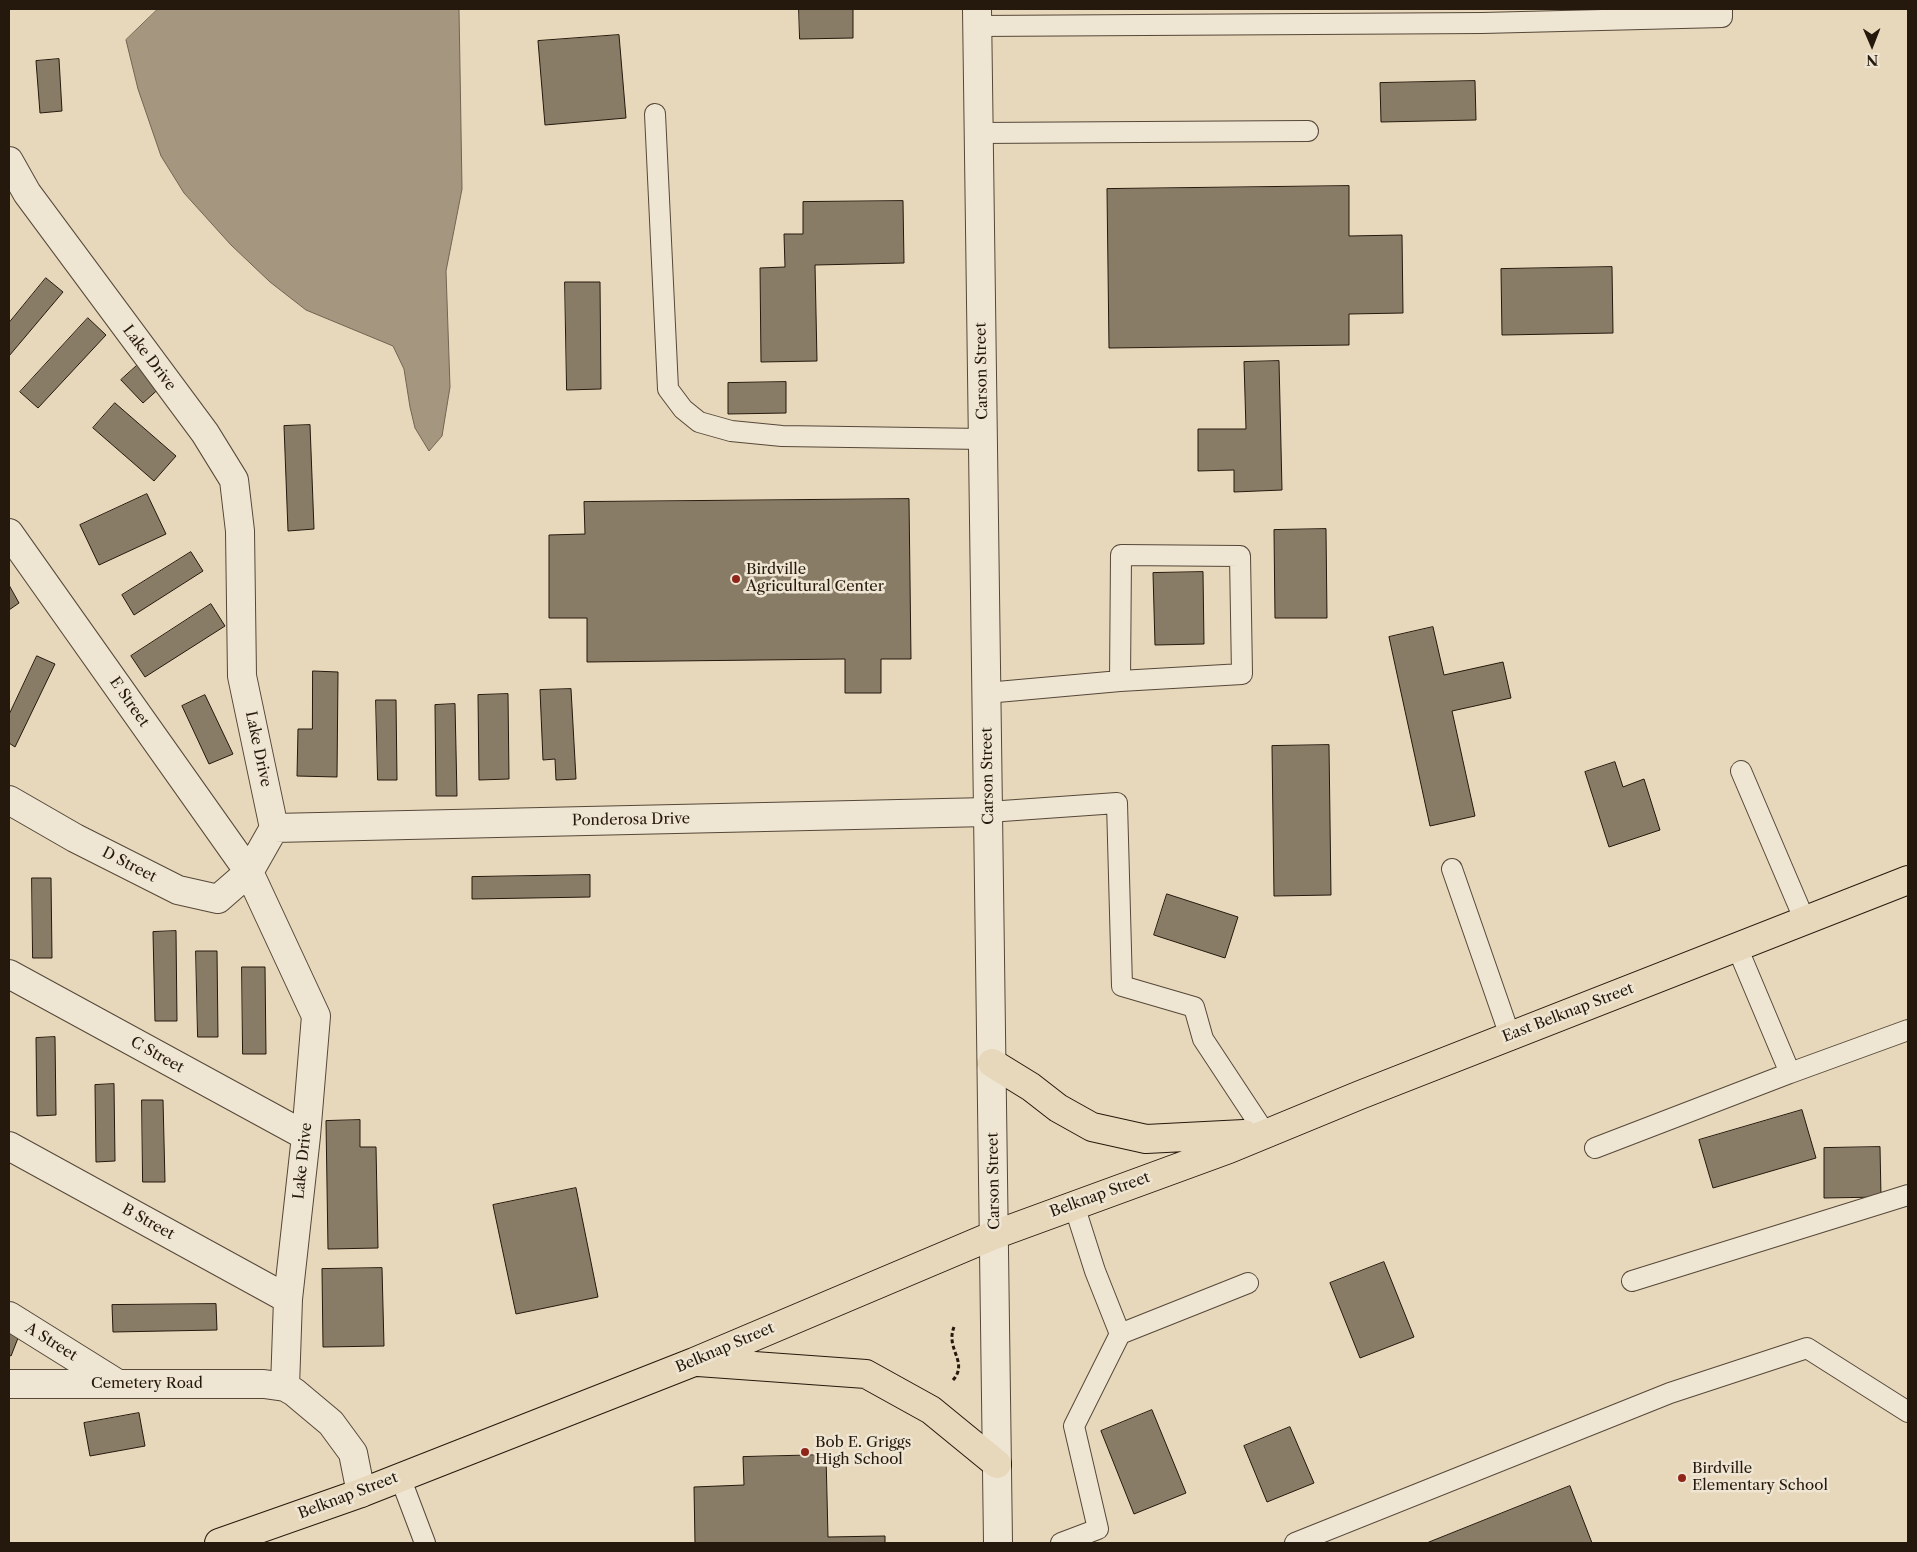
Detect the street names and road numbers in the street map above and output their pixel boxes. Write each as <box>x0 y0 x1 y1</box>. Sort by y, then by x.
street label: Lake Drive <box>119 322 179 394</box>
street label: Carson Street <box>972 322 992 420</box>
street label: E Street <box>105 674 153 730</box>
street label: Lake Drive <box>241 709 275 789</box>
street label: Carson Street <box>978 727 998 825</box>
street label: Ponderosa Drive <box>572 810 690 830</box>
street label: D Street <box>99 844 159 886</box>
street label: East Belknap Street <box>1500 980 1636 1046</box>
street label: C Street <box>127 1033 187 1077</box>
street label: Lake Drive <box>290 1122 316 1200</box>
street label: Carson Street <box>984 1132 1004 1230</box>
street label: Belknap Street <box>1048 1169 1152 1221</box>
street label: B Street <box>119 1200 177 1244</box>
street label: A Street <box>22 1319 80 1365</box>
street label: Belknap Street <box>673 1319 777 1377</box>
street label: Cemetery Road <box>91 1375 203 1393</box>
street label: Belknap Street <box>296 1469 400 1523</box>

